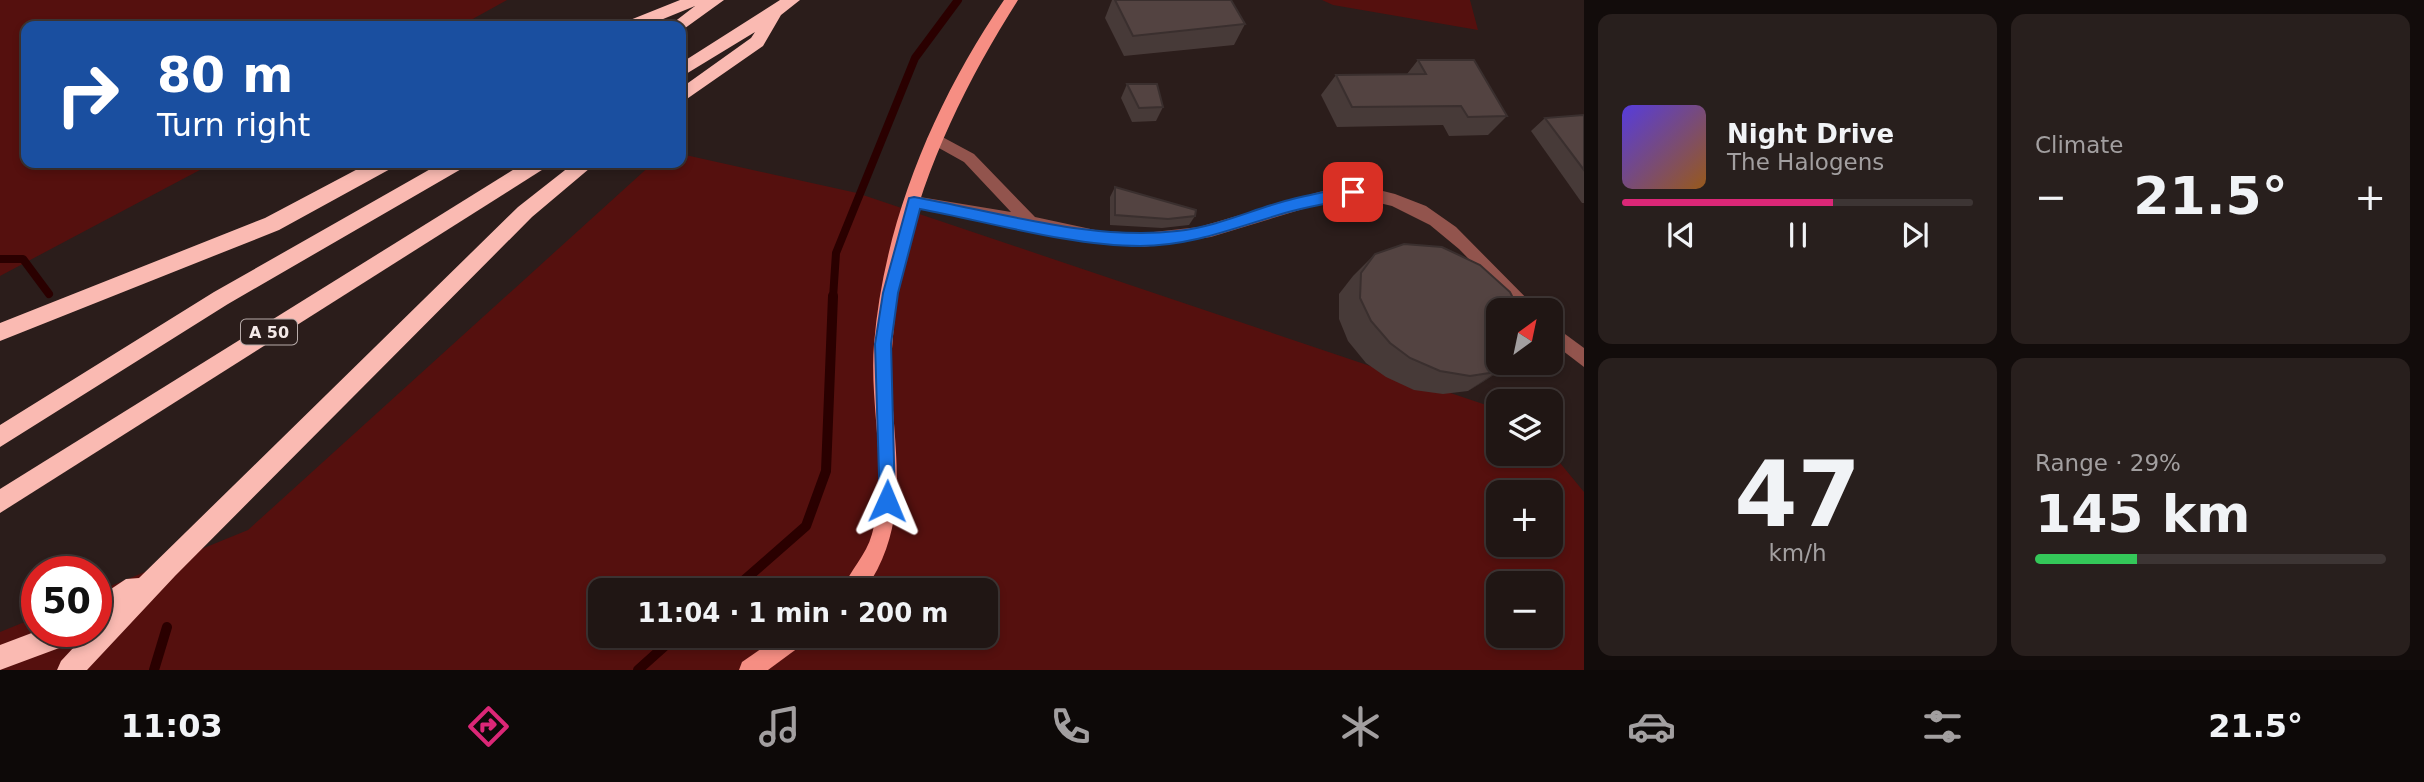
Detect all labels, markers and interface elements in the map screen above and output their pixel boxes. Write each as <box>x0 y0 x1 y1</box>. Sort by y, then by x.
text: 80 m <box>157 47 293 104</box>
icon: right <box>42 49 133 140</box>
text: Turn right <box>157 106 310 144</box>
text: Night Drive <box>1727 119 1894 149</box>
text: Climate <box>2035 132 2124 158</box>
text: The Halogens <box>1727 149 1884 175</box>
pin <box>1323 162 1383 222</box>
text: 21.5° <box>2133 166 2288 226</box>
icon: arrive <box>1334 173 1372 211</box>
text: − <box>2035 175 2067 219</box>
text: + <box>2354 175 2386 219</box>
icon: previous <box>1662 216 1700 254</box>
icon: pause <box>1779 216 1817 254</box>
icon: next <box>1896 216 1934 254</box>
north arrow <box>1486 298 1563 374</box>
map controls <box>1486 298 1563 648</box>
road number: A 50 <box>241 320 297 344</box>
button: layers <box>1486 389 1563 466</box>
text: 47 <box>1734 442 1861 547</box>
text: Range · 29% <box>2035 450 2181 476</box>
position arrow <box>850 464 924 538</box>
button: + <box>1486 480 1563 557</box>
text: 145 km <box>2035 484 2250 544</box>
text: km/h <box>1768 540 1827 566</box>
speed limit sign: 50 <box>21 556 112 647</box>
button: − <box>1486 571 1563 648</box>
text: 11:04 · 1 min · 200 m <box>638 598 948 628</box>
icon: directions <box>464 702 513 751</box>
icon: music <box>755 702 804 751</box>
icon: phone <box>1046 702 1095 751</box>
icon: climate <box>1336 702 1385 751</box>
icon: car <box>1627 702 1676 751</box>
icon: filters <box>1918 702 1967 751</box>
text: 11:03 <box>121 707 223 745</box>
text: 21.5° <box>2208 707 2303 745</box>

